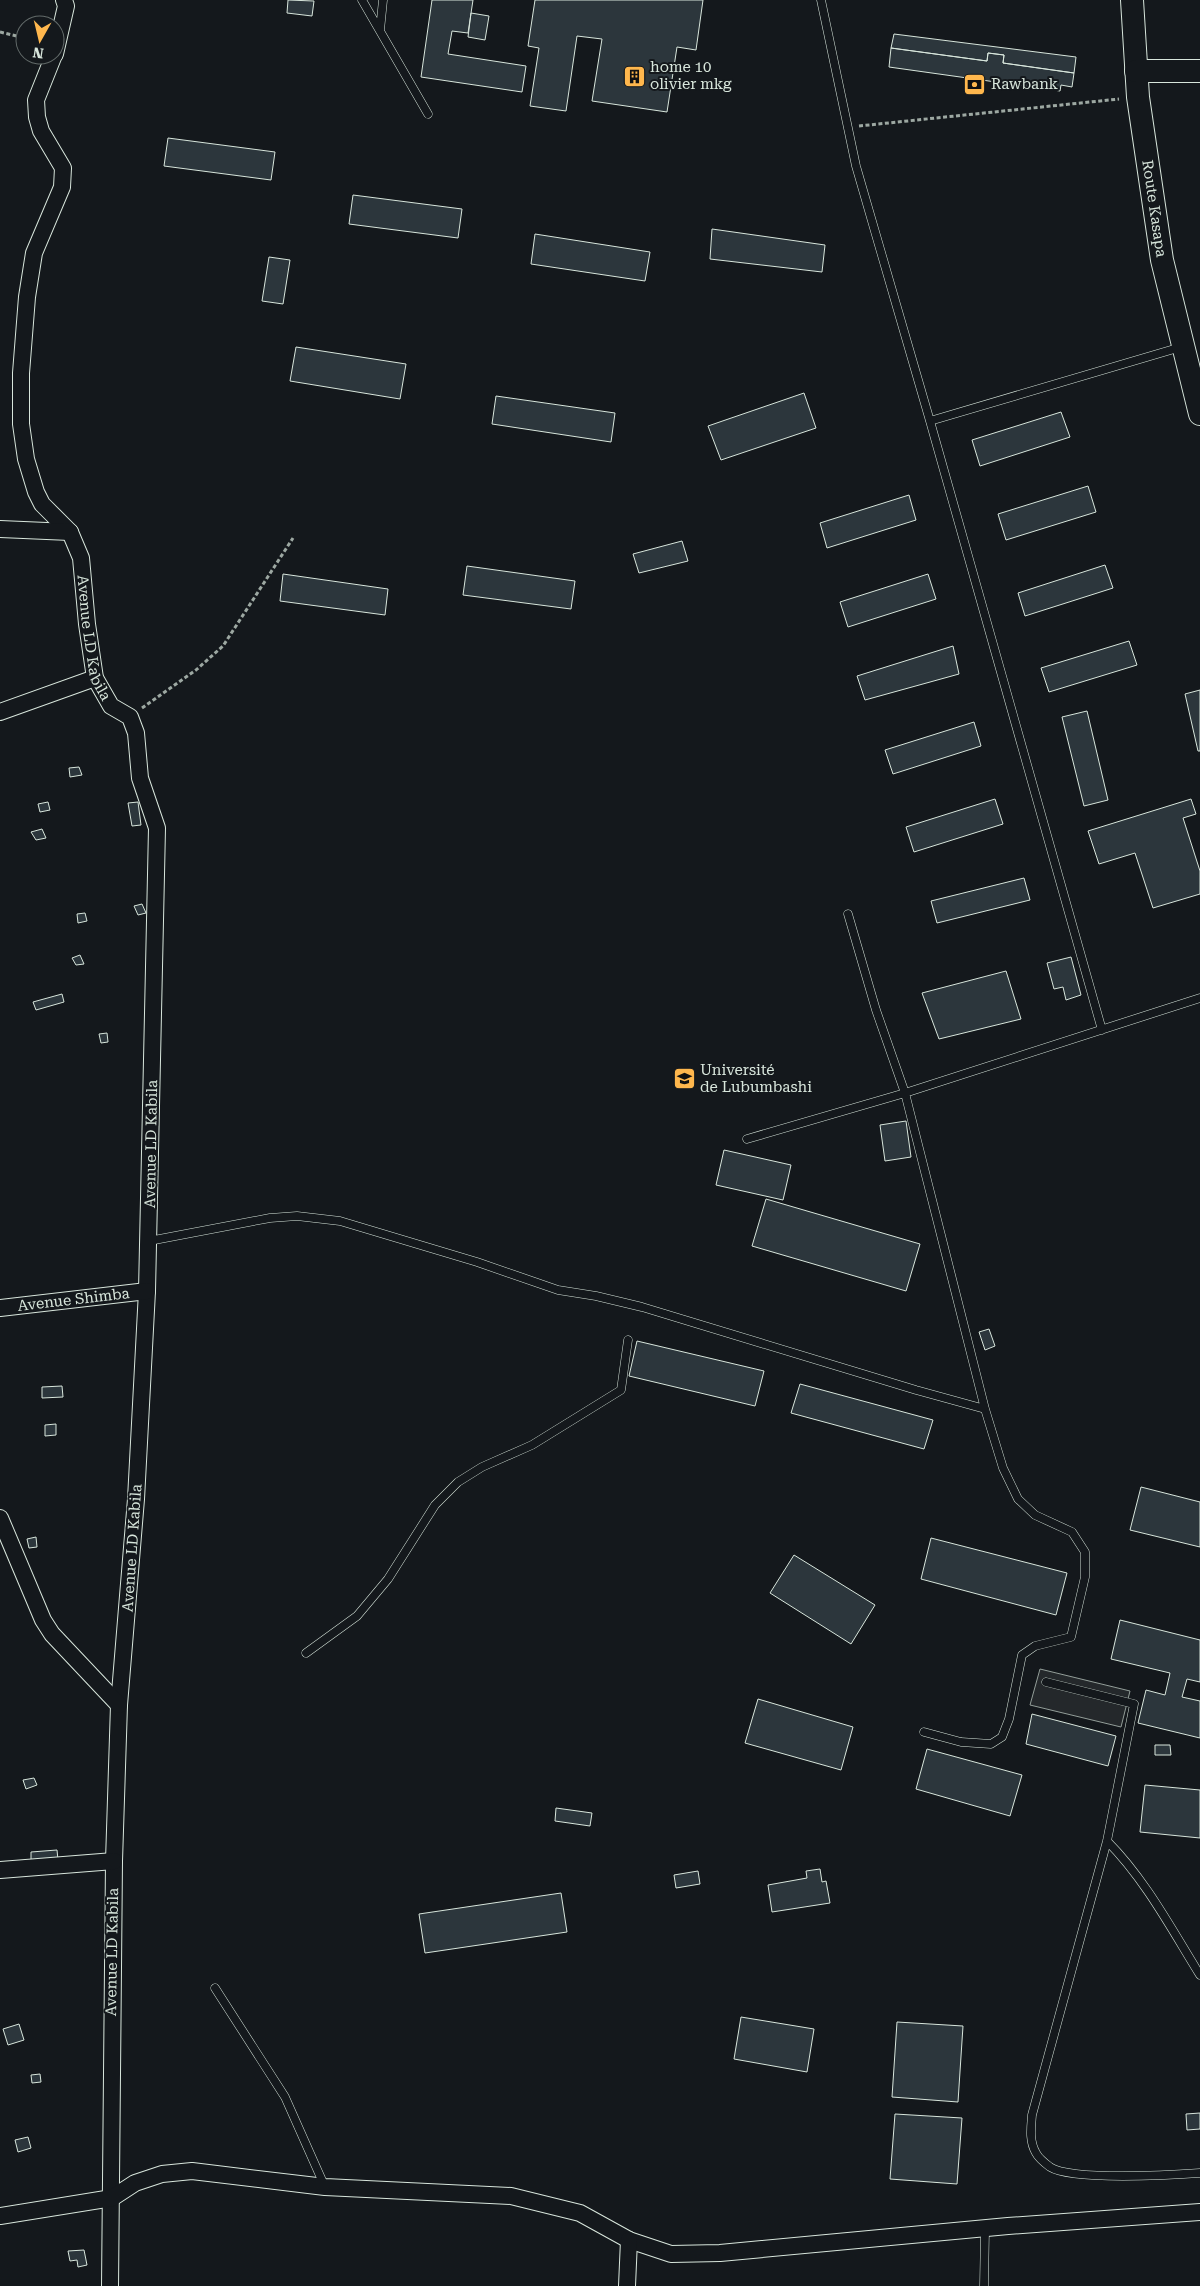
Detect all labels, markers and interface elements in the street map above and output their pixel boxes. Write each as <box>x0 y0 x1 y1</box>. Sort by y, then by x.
north arrow <box>15 15 65 65</box>
text: N <box>32 44 45 62</box>
place label: home 10 olivier mkg <box>650 58 732 93</box>
building icon: home 10 olivier mkg <box>622 64 646 88</box>
bank icon: Rawbank <box>963 72 987 96</box>
place label: Rawbank <box>991 75 1059 93</box>
street label: Route Kasapa <box>1138 159 1170 258</box>
street label: Avenue LD Kabila <box>74 574 115 704</box>
place label: Université de Lubumbashi <box>700 1061 812 1096</box>
school or university icon: Université de Lubumbashi <box>672 1067 696 1091</box>
street label: Avenue LD Kabila <box>141 1080 161 1208</box>
street label: Avenue Shimba <box>17 1284 130 1315</box>
street label: Avenue LD Kabila <box>119 1483 145 1613</box>
street label: Avenue LD Kabila <box>102 1888 122 2016</box>

